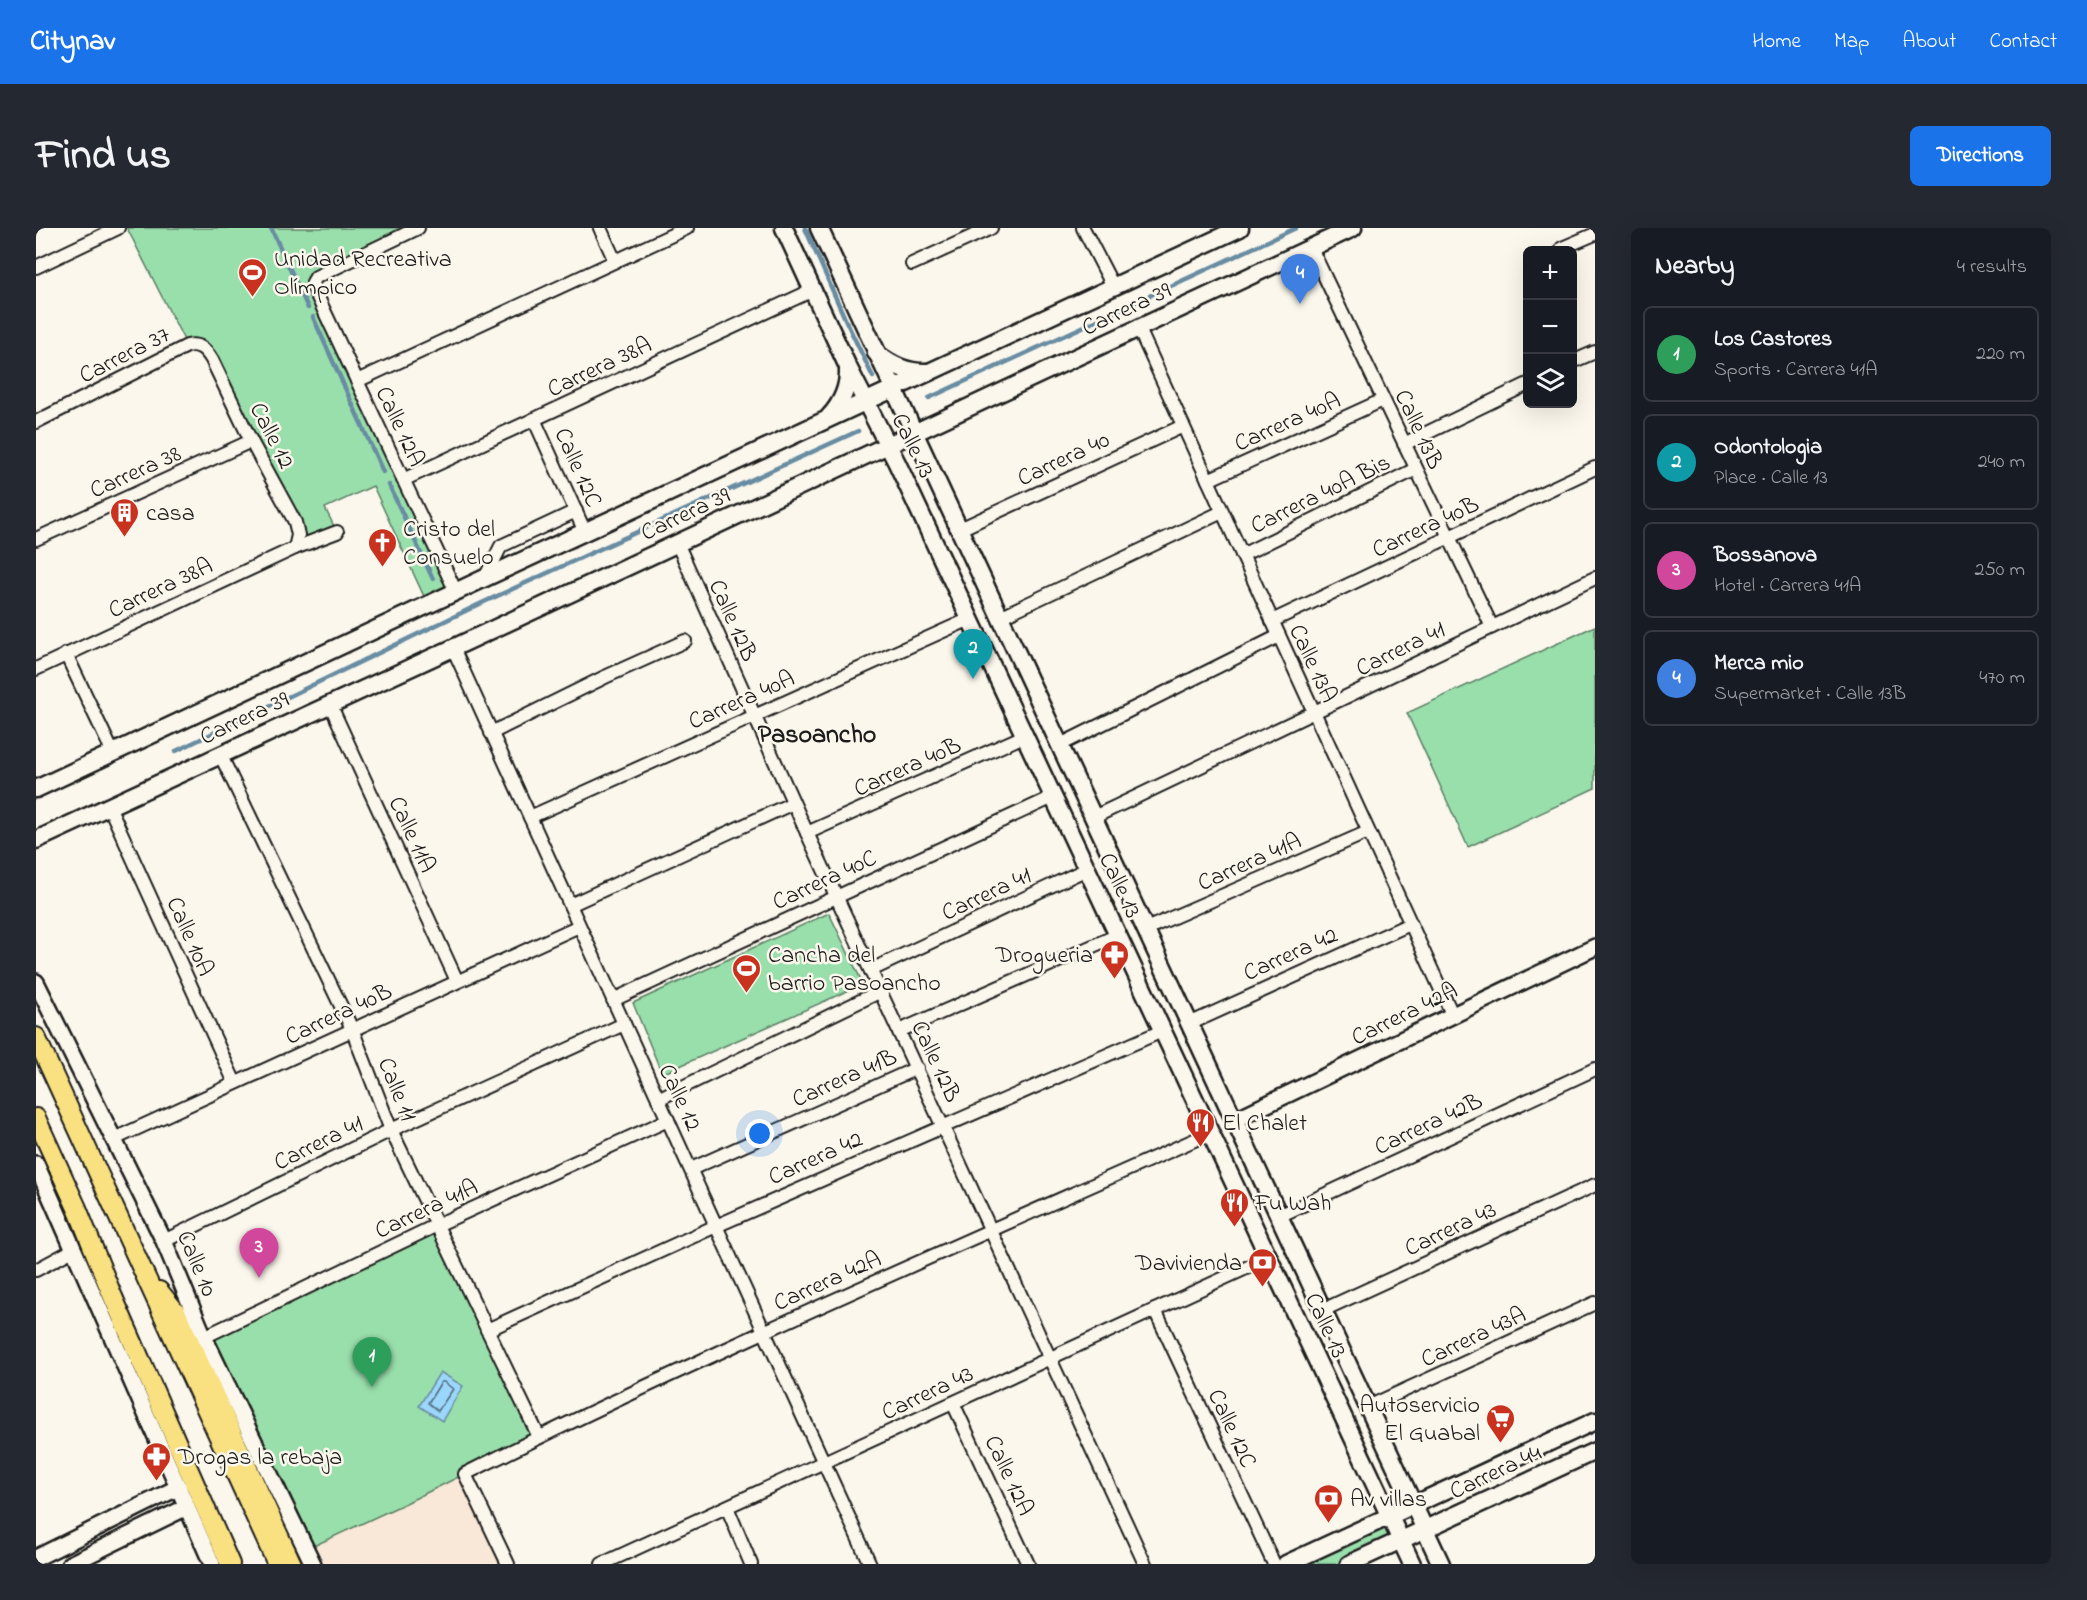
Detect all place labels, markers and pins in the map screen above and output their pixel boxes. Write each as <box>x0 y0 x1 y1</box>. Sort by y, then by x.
place label: Unidad Recreativa Olímpico <box>274 243 452 306</box>
pin: 4 <box>1280 254 1320 304</box>
sports icon: Unidad Recreativa Olímpico <box>237 256 269 298</box>
building icon: casa <box>109 496 141 538</box>
place label: casa <box>146 497 195 532</box>
place label: Cristo del Consuelo <box>403 513 495 576</box>
church icon: Cristo del Consuelo <box>366 526 398 568</box>
pin: 2 <box>954 630 992 679</box>
pharmacy icon: Drogueria <box>1098 938 1130 980</box>
place label: Cancha del barrio Pasoancho <box>768 939 941 1002</box>
place label: Drogueria <box>995 939 1093 974</box>
sports icon: Cancha del barrio Pasoancho <box>731 952 763 994</box>
restaurant icon: El Chalet <box>1185 1106 1217 1148</box>
place label: El Chalet <box>1222 1107 1307 1142</box>
restaurant icon: Fu Wah <box>1218 1186 1250 1228</box>
place label: Fu Wah <box>1254 1187 1332 1222</box>
pin: 3 <box>240 1228 278 1278</box>
bank icon: Davivienda <box>1247 1246 1279 1288</box>
place label: Davivienda <box>1134 1247 1242 1282</box>
pin: 1 <box>352 1338 392 1387</box>
place label: Autoservicio El Guabal <box>1360 1389 1480 1452</box>
supermarket icon: Autoservicio El Guabal <box>1485 1402 1517 1444</box>
pharmacy icon: Drogas la rebaja <box>141 1440 173 1482</box>
place label: Drogas la rebaja <box>177 1441 342 1476</box>
bank icon: Av villas <box>1313 1482 1345 1524</box>
place label: Av villas <box>1350 1483 1427 1518</box>

